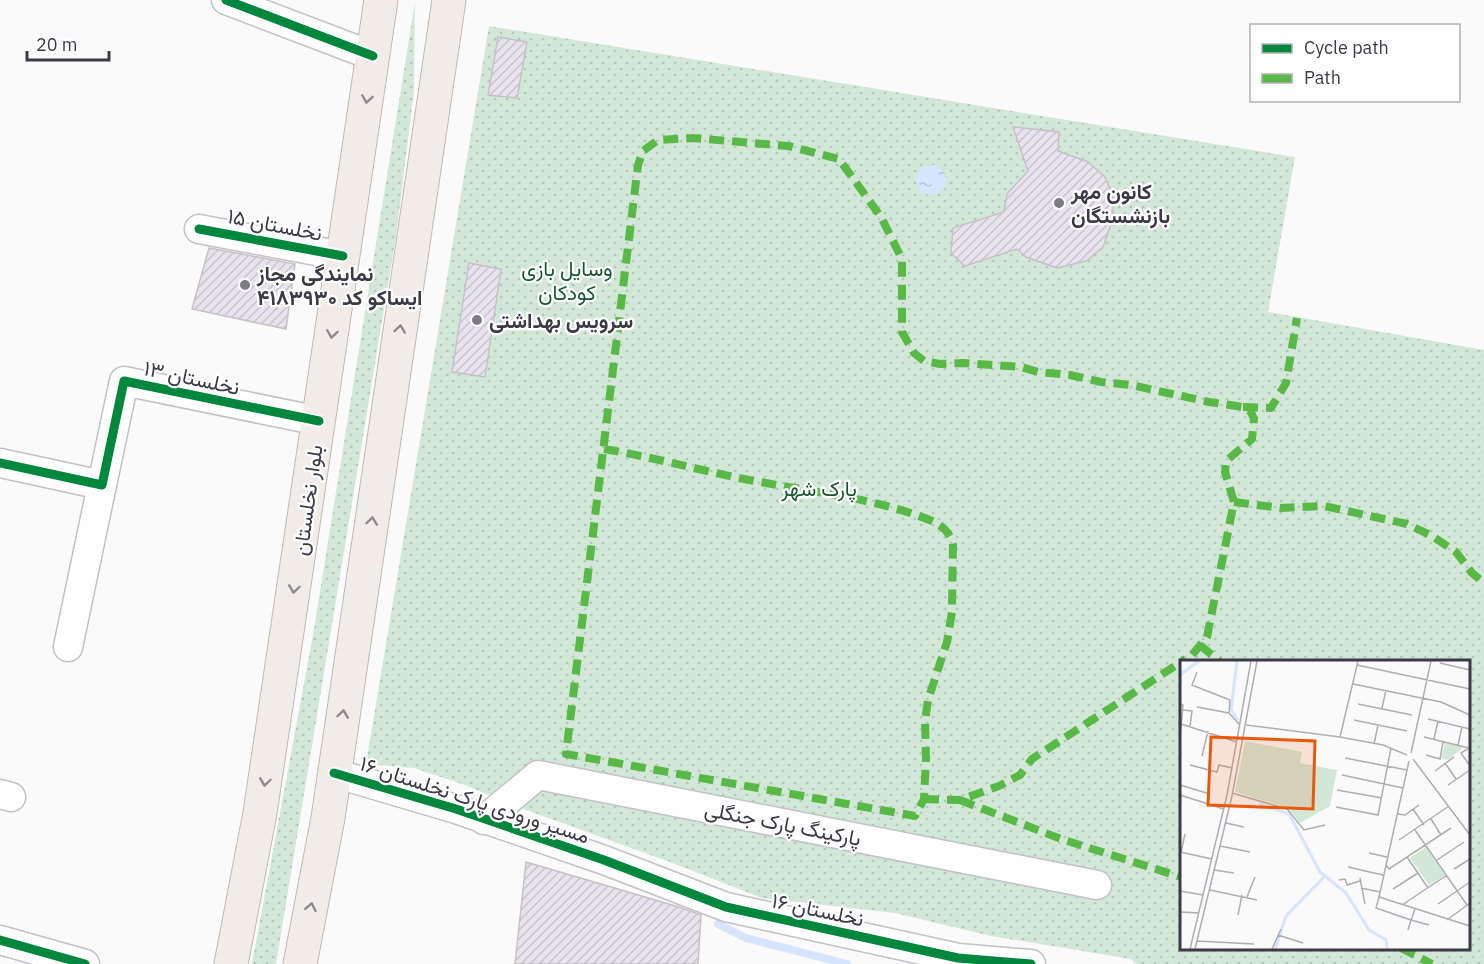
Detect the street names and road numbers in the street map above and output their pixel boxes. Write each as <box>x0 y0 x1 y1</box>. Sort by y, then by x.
street label: نخلستان ۱۵ <box>225 201 325 247</box>
street label: نخلستان ۱۳ <box>141 353 243 401</box>
street label: بلوار نخلستان <box>285 443 329 557</box>
street label: مسیر ورودی پارک نخلستان ۱۶ <box>356 749 593 850</box>
street label: پارکینگ پارک جنگلی <box>702 794 864 853</box>
street label: نخلستان ۱۶ <box>769 886 867 932</box>

